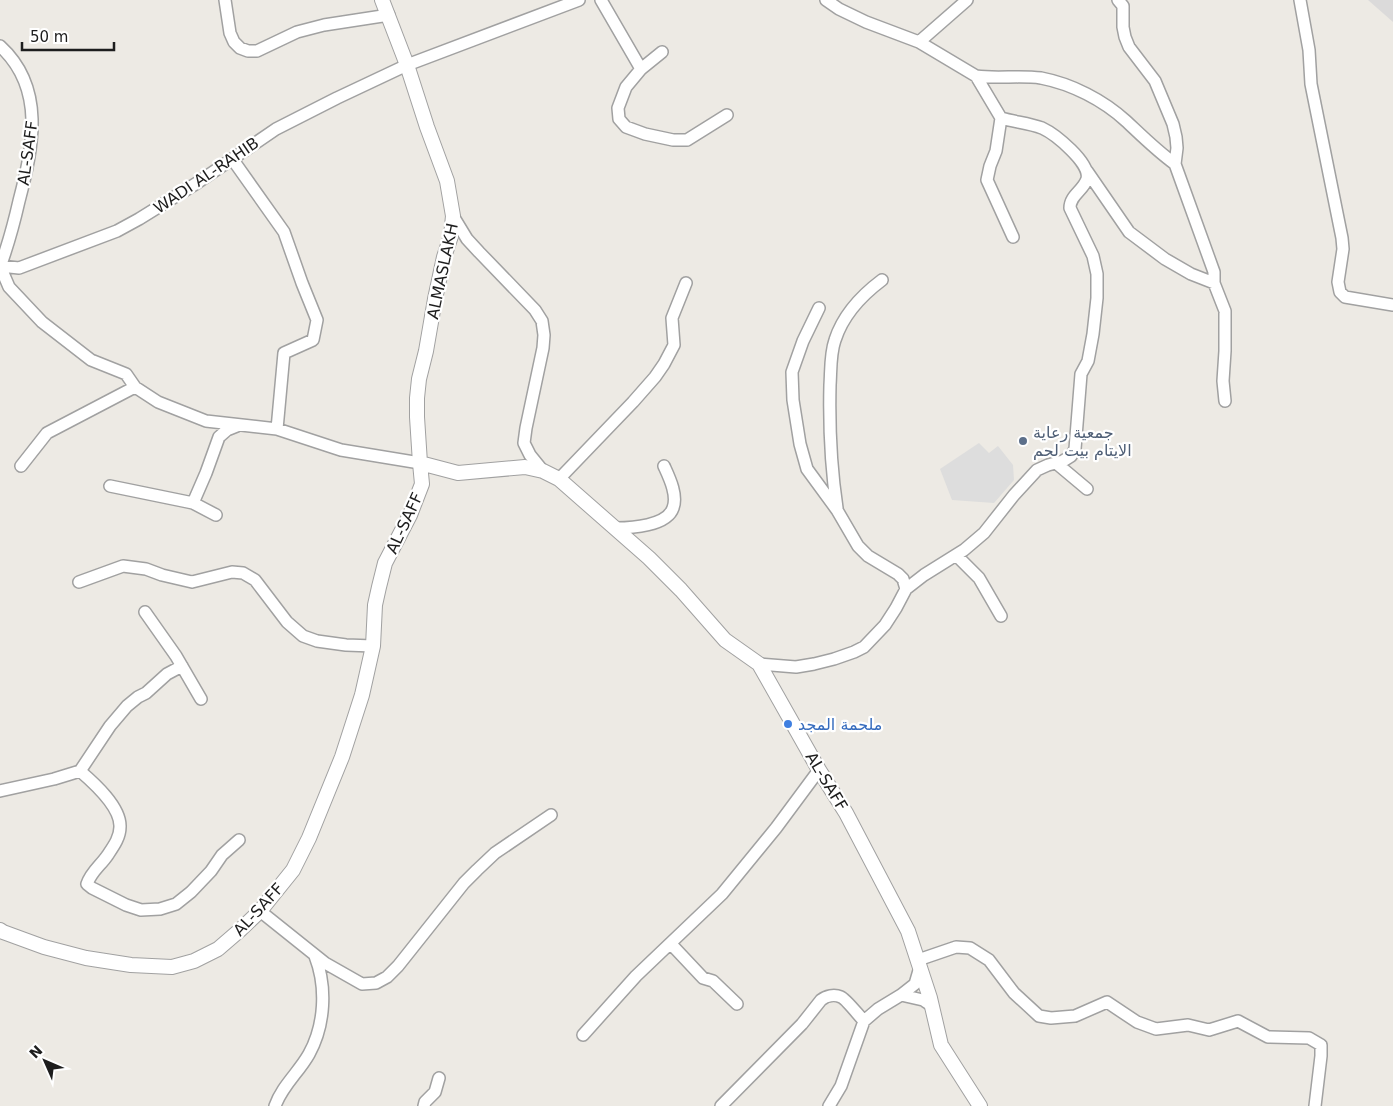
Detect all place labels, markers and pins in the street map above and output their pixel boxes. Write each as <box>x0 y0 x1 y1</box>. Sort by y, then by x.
place label: جمعية رعاية الايتام بيت لحم <box>1033 423 1132 460</box>
marker: جمعية رعاية الايتام بيت لحم <box>1017 435 1029 447</box>
place label: ملحمة المجد <box>798 715 882 734</box>
marker: ملحمة المجد <box>782 718 794 730</box>

